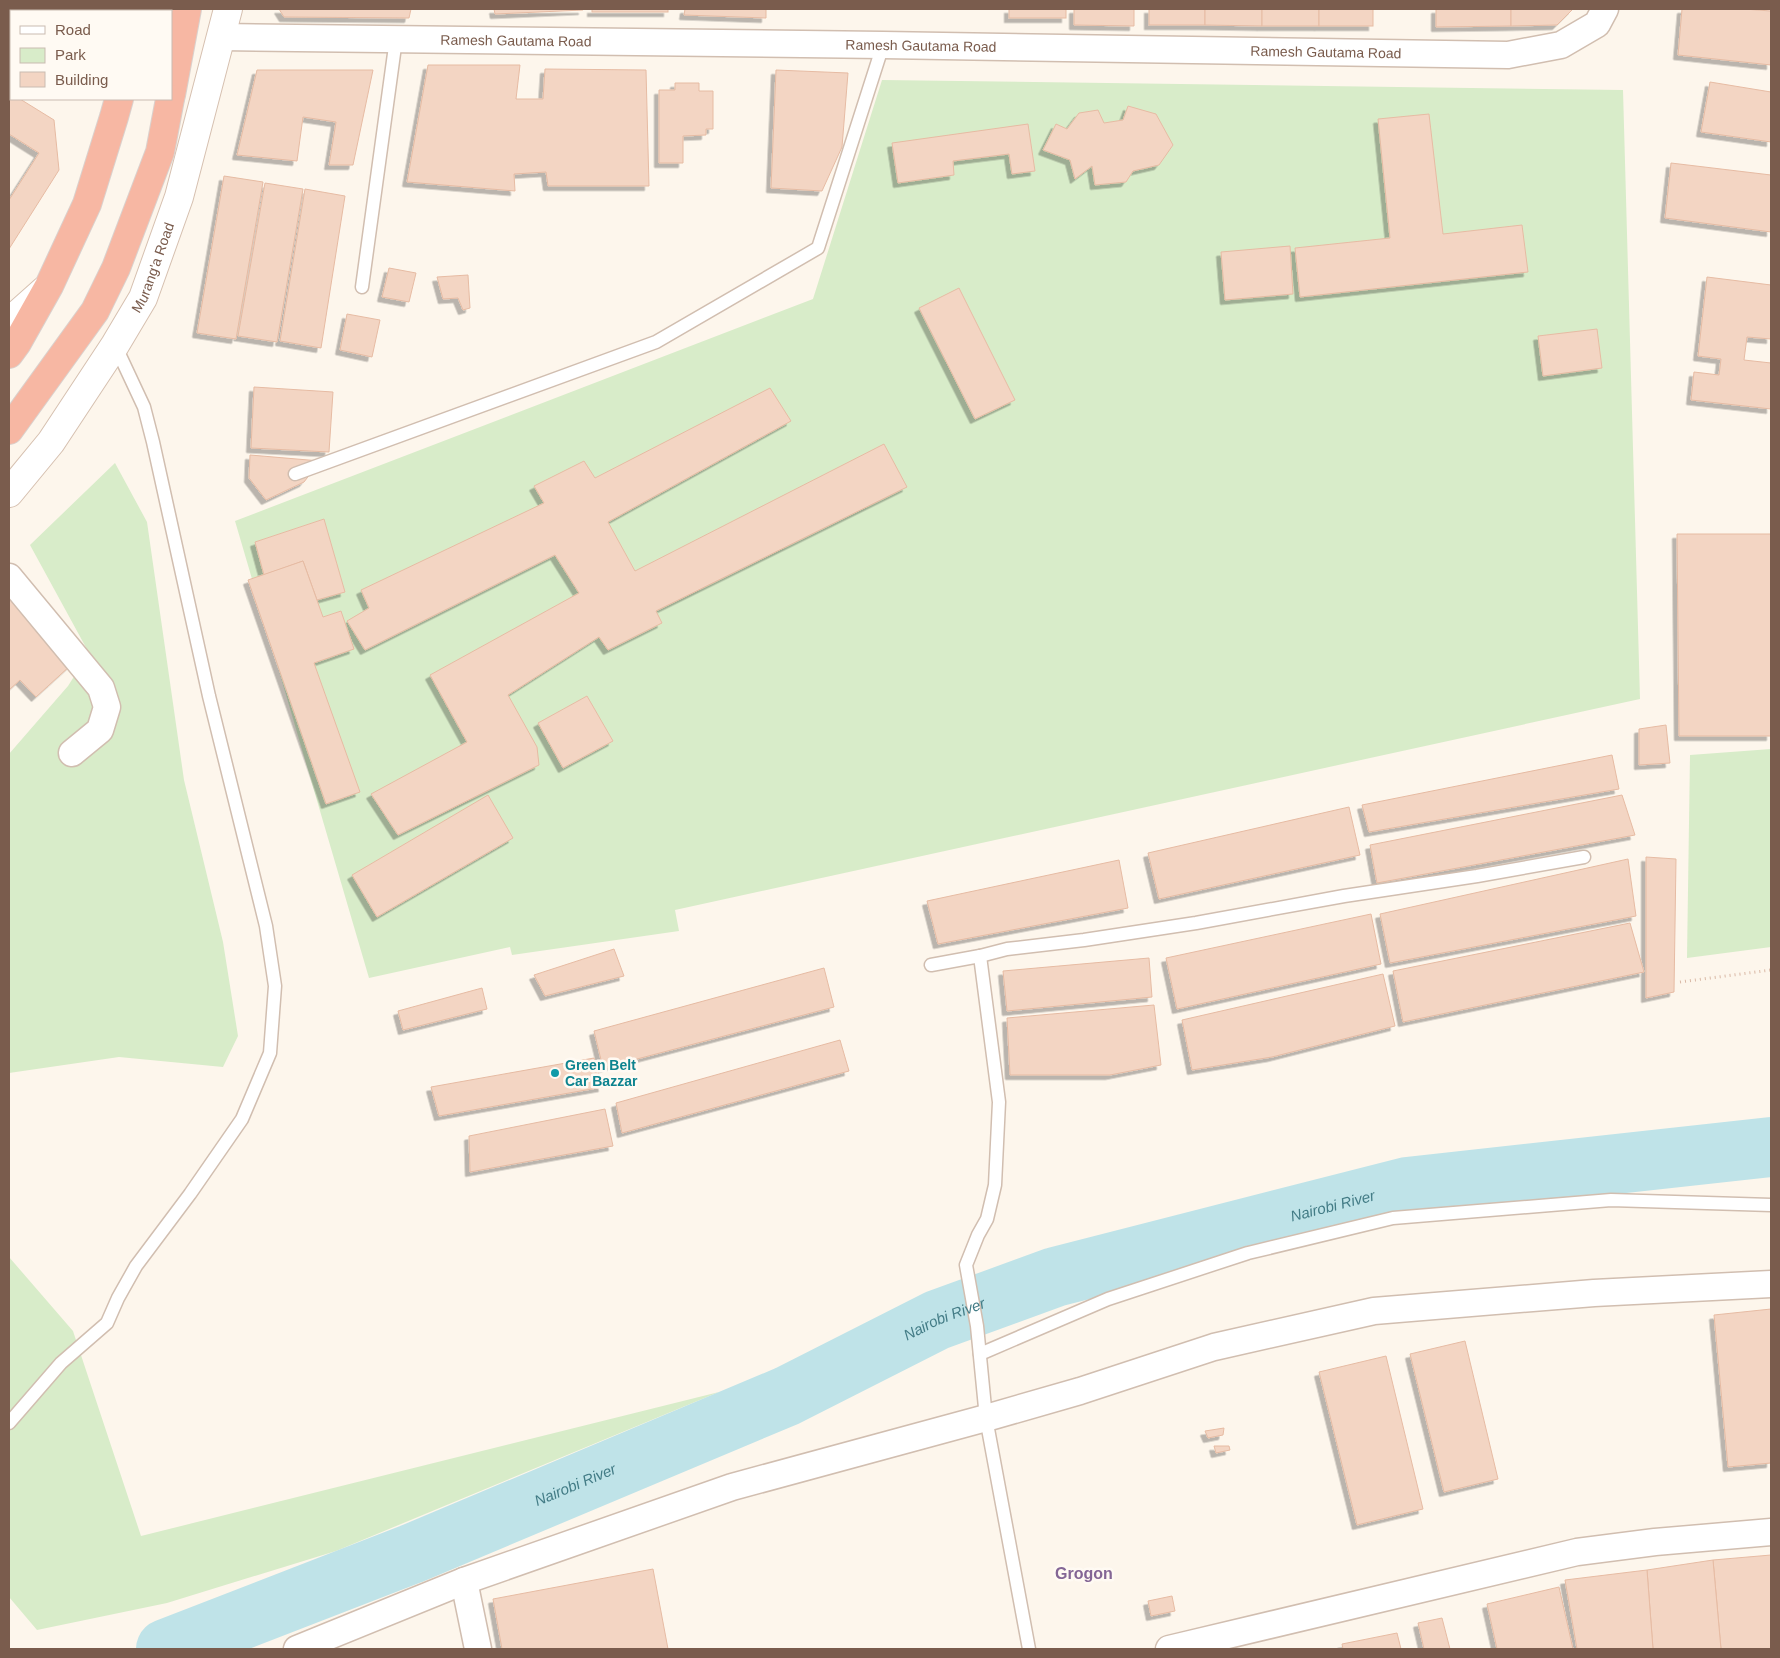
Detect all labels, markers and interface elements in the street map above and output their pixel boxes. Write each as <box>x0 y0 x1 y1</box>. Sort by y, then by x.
legend <box>10 10 172 100</box>
text: Road <box>55 21 91 38</box>
street label: Ramesh Gautama Road <box>440 32 592 49</box>
street label: Ramesh Gautama Road <box>845 37 997 55</box>
street label: Ramesh Gautama Road <box>1250 43 1402 61</box>
text: Park <box>55 46 86 63</box>
text: Building <box>55 71 108 88</box>
street label: Murang'a Road <box>128 220 177 316</box>
place label: Green Belt Car Bazzar <box>565 1057 638 1089</box>
marker: Green Belt Car Bazzar <box>549 1067 561 1079</box>
water label: Nairobi River <box>1288 1186 1378 1224</box>
water label: Nairobi River <box>901 1294 988 1343</box>
water label: Nairobi River <box>532 1459 619 1509</box>
district label: Grogon <box>1055 1565 1113 1582</box>

